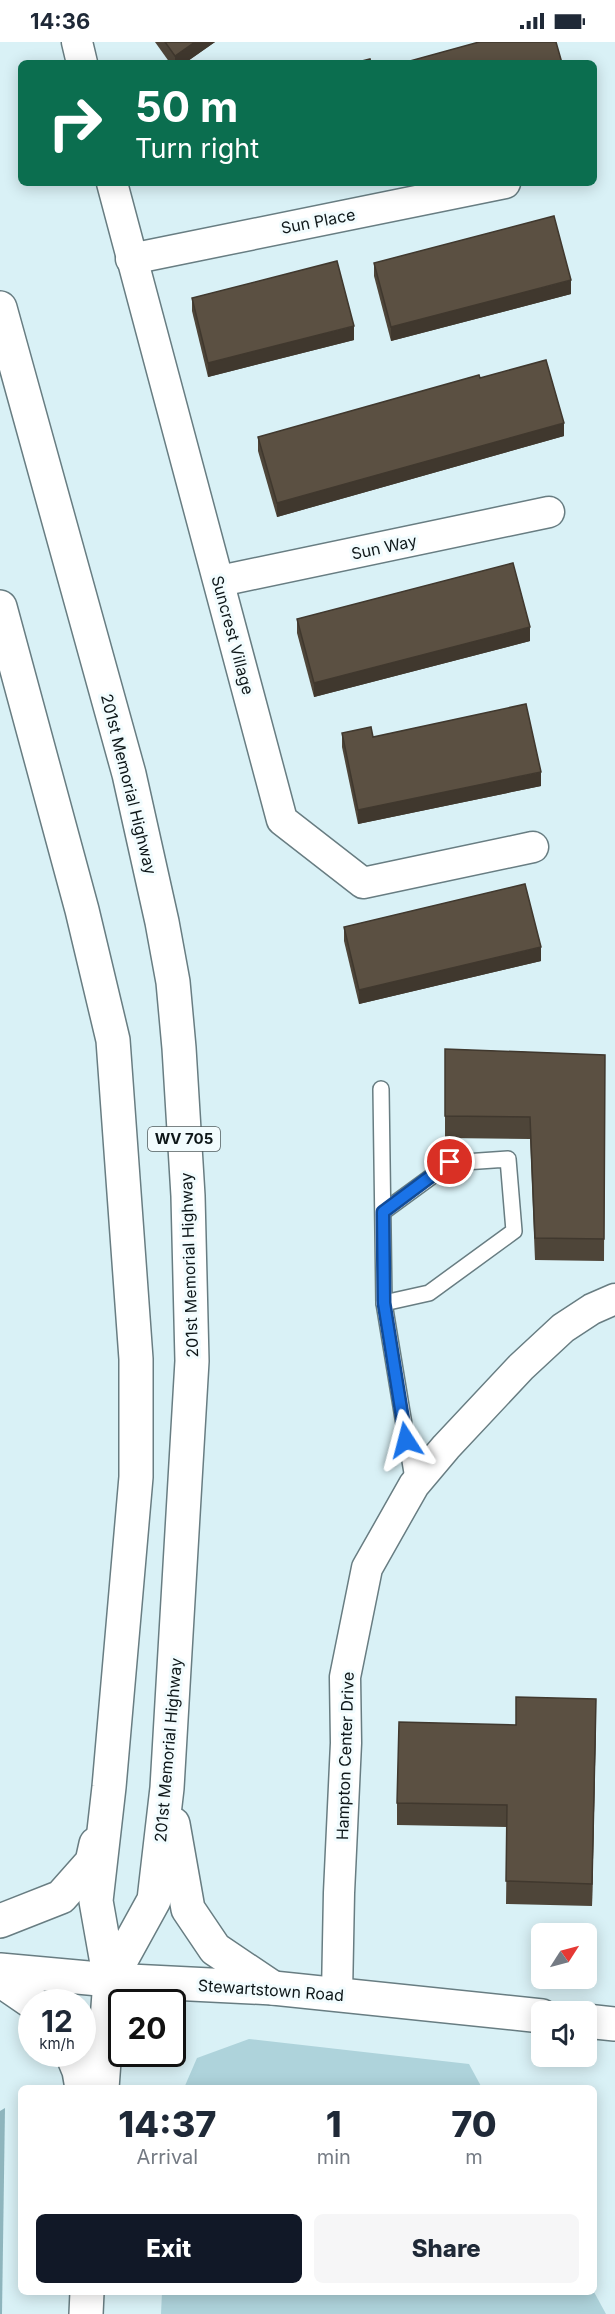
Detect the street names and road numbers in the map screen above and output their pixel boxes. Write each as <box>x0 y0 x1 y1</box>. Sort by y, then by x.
street label: Sun Place <box>279 204 357 238</box>
street label: Sun Way <box>349 530 419 564</box>
street label: Suncrest Village <box>208 573 258 697</box>
street label: 201st Memorial Highway <box>97 692 161 876</box>
road number: WV 705 <box>148 1127 220 1151</box>
street label: 201st Memorial Highway <box>176 1172 202 1358</box>
street label: 201st Memorial Highway <box>150 1657 186 1843</box>
street label: Hampton Center Drive <box>332 1671 358 1841</box>
street label: Stewartstown Road <box>197 1975 345 2005</box>

